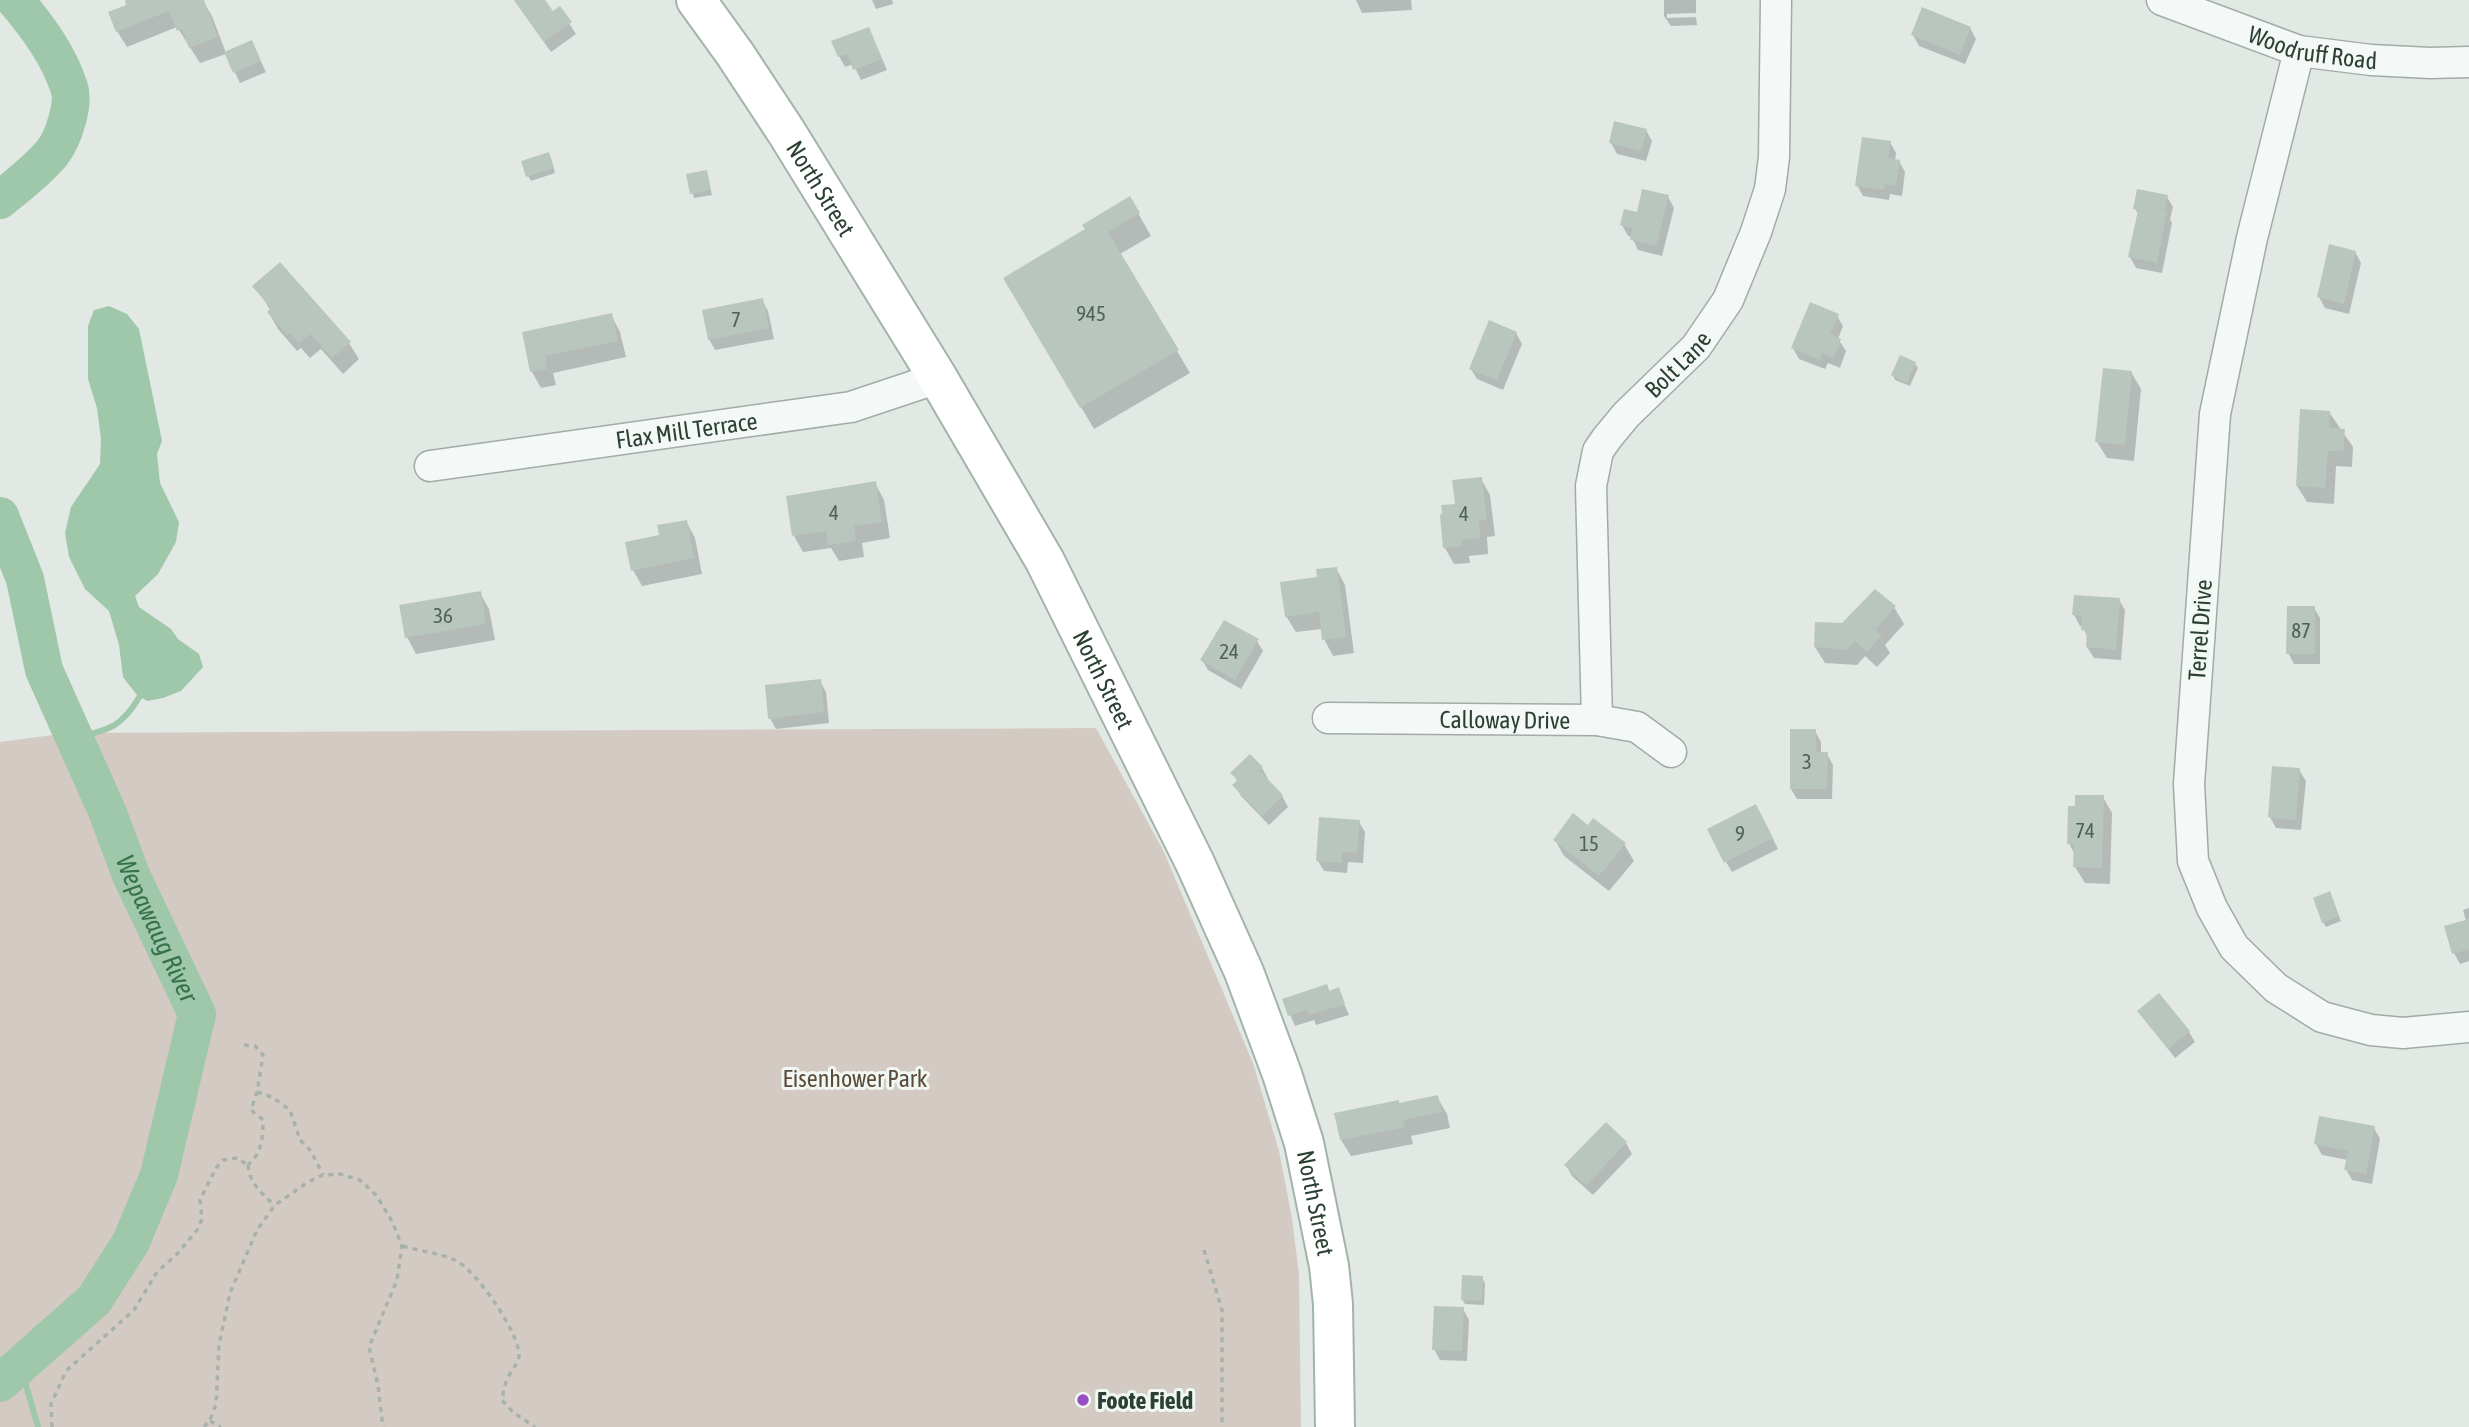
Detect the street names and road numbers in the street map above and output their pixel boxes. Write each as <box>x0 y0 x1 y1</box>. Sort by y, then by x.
street label: Woodruff Road <box>2245 20 2378 74</box>
street label: North Street <box>781 136 861 241</box>
street label: Bolt Lane <box>1639 326 1716 403</box>
street label: Flax Mill Terrace <box>614 407 759 453</box>
street label: Terrel Drive <box>2183 579 2217 681</box>
street label: North Street <box>1068 625 1140 733</box>
street label: Calloway Drive <box>1440 705 1570 733</box>
street label: North Street <box>1292 1148 1340 1258</box>

